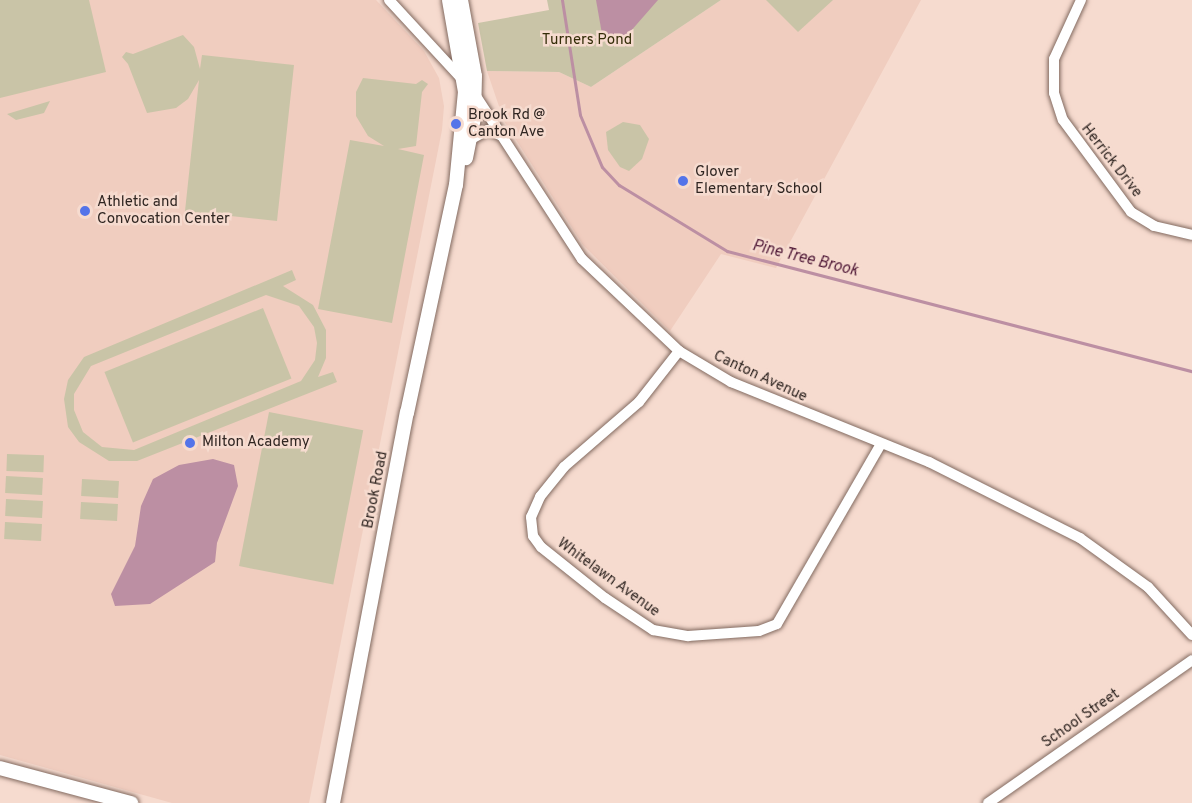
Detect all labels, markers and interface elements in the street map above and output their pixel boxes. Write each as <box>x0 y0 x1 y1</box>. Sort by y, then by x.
park label: Turners Pond <box>542 32 632 50</box>
place label: Brook Rd @ Canton Ave <box>468 106 545 141</box>
marker: Brook Rd @ Canton Ave <box>449 117 463 131</box>
street label: Herrick Drive <box>1077 121 1145 201</box>
place label: Glover Elementary School <box>695 163 822 198</box>
marker: Glover Elementary School <box>676 174 690 188</box>
place label: Athletic and Convocation Center <box>97 193 230 228</box>
marker: Athletic and Convocation Center <box>78 204 92 218</box>
water label: Pine Tree Brook <box>750 236 860 282</box>
street label: Canton Avenue <box>710 347 810 407</box>
place label: Milton Academy <box>202 434 310 452</box>
marker: Milton Academy <box>183 436 197 450</box>
street label: Brook Road <box>360 450 392 530</box>
street label: Whitelawn Avenue <box>553 535 663 621</box>
street label: School Street <box>1039 686 1123 752</box>

